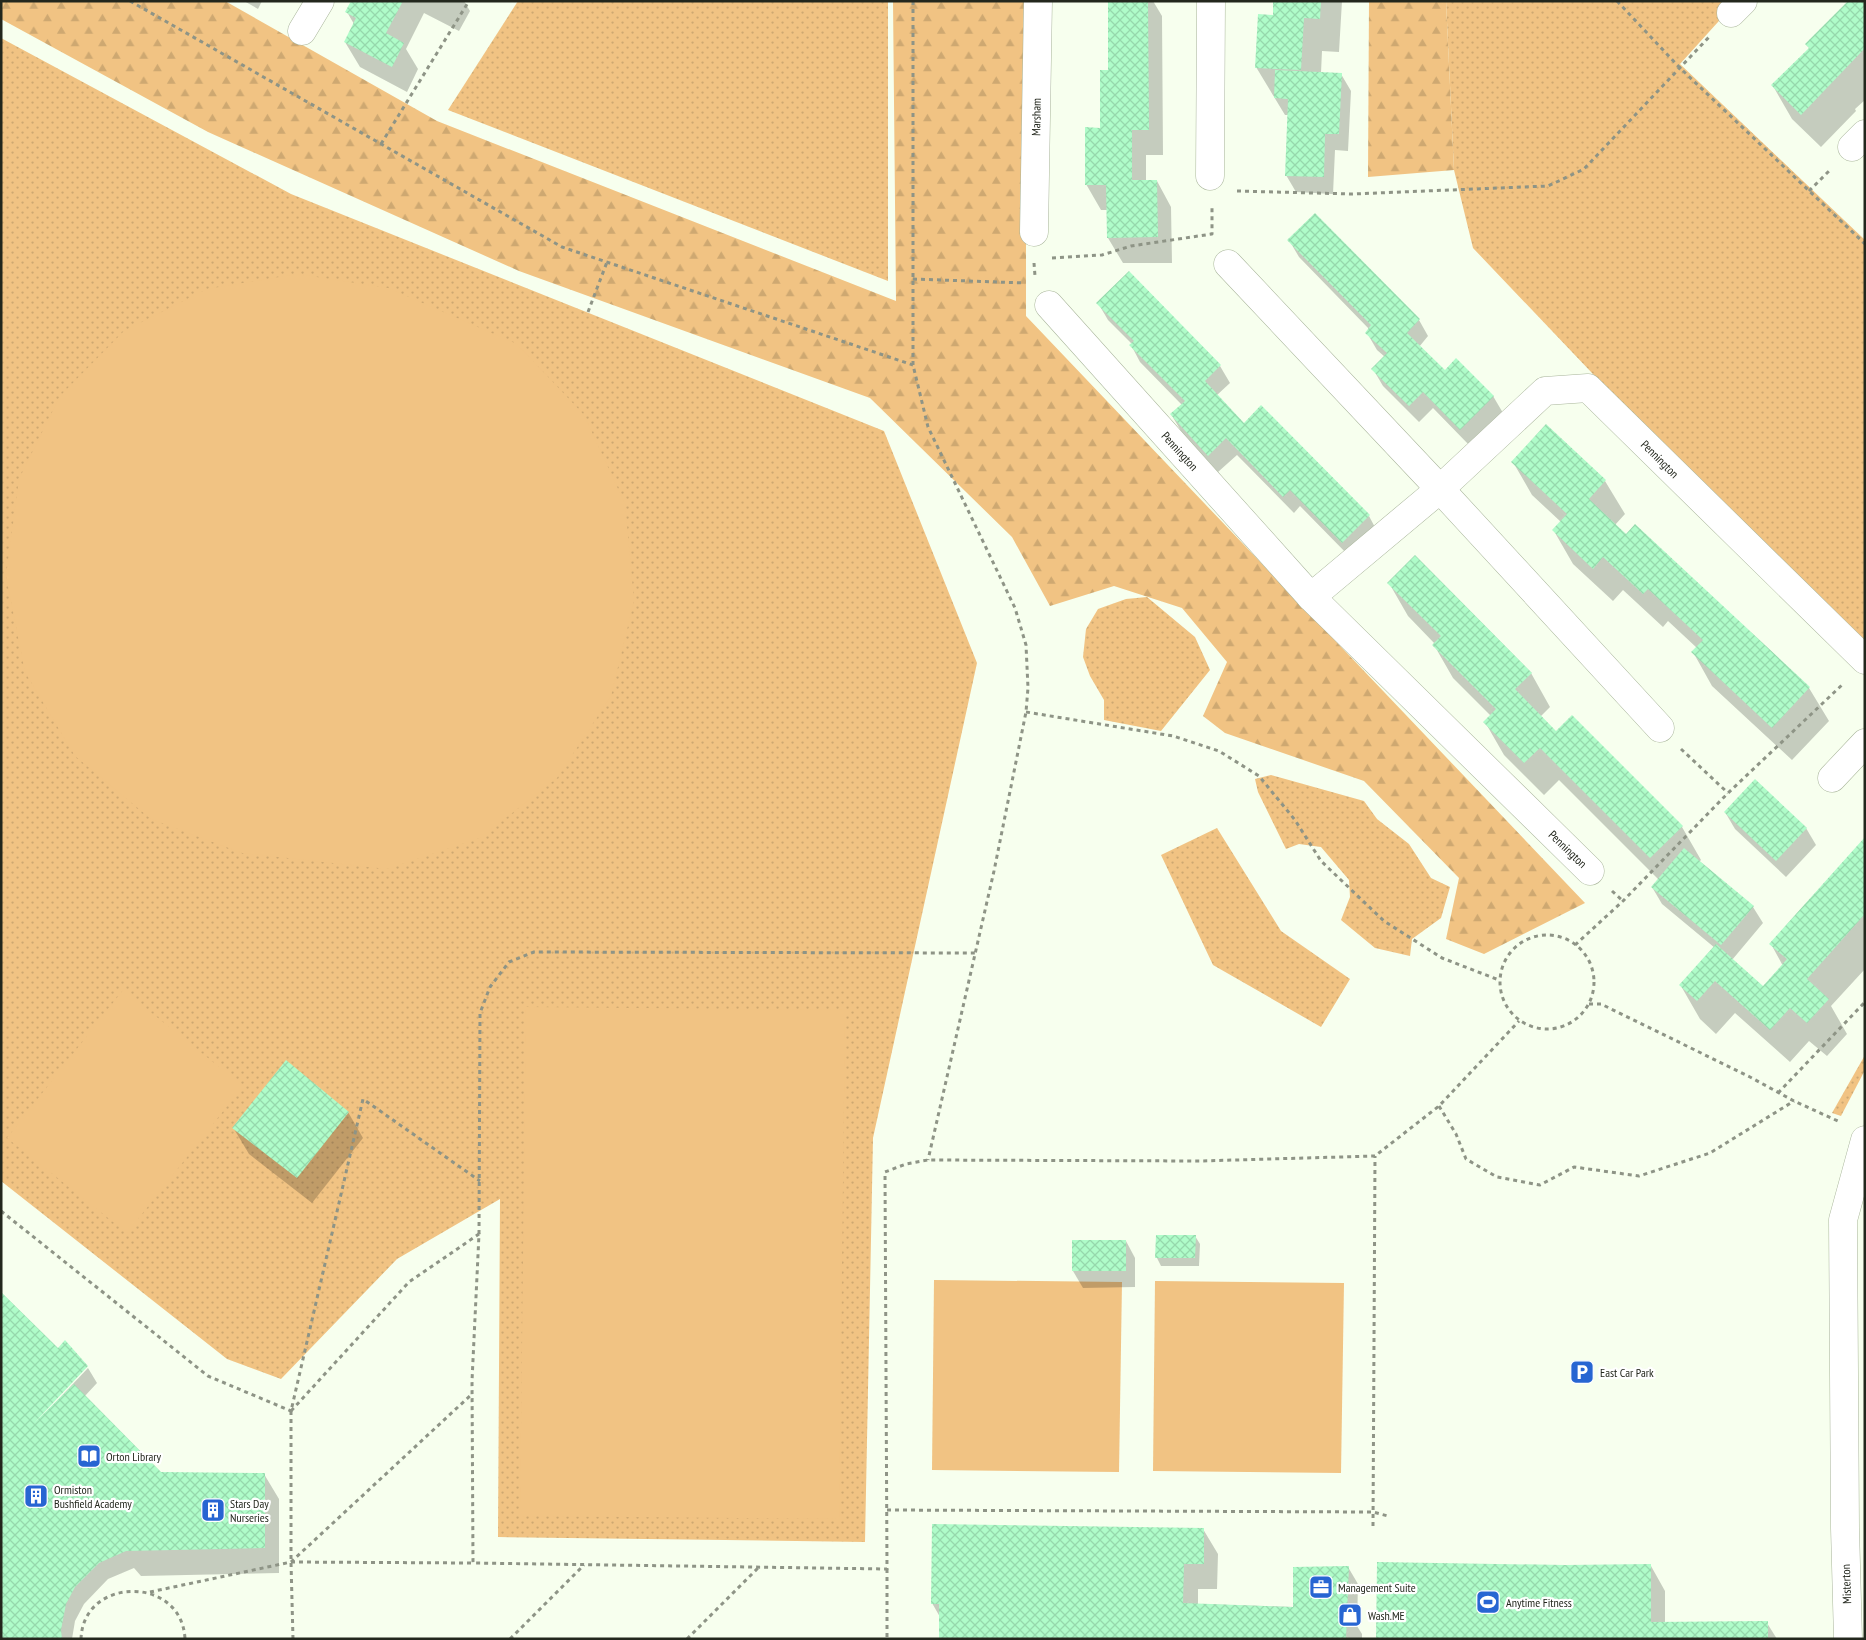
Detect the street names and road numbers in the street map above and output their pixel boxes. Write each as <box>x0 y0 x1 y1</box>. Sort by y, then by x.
street label: Marsham <box>1028 98 1044 136</box>
street label: Pennington <box>1159 428 1201 474</box>
street label: Pennington <box>1638 437 1682 481</box>
street label: Pennington <box>1546 827 1590 871</box>
street label: Misterton <box>1838 1564 1854 1604</box>

